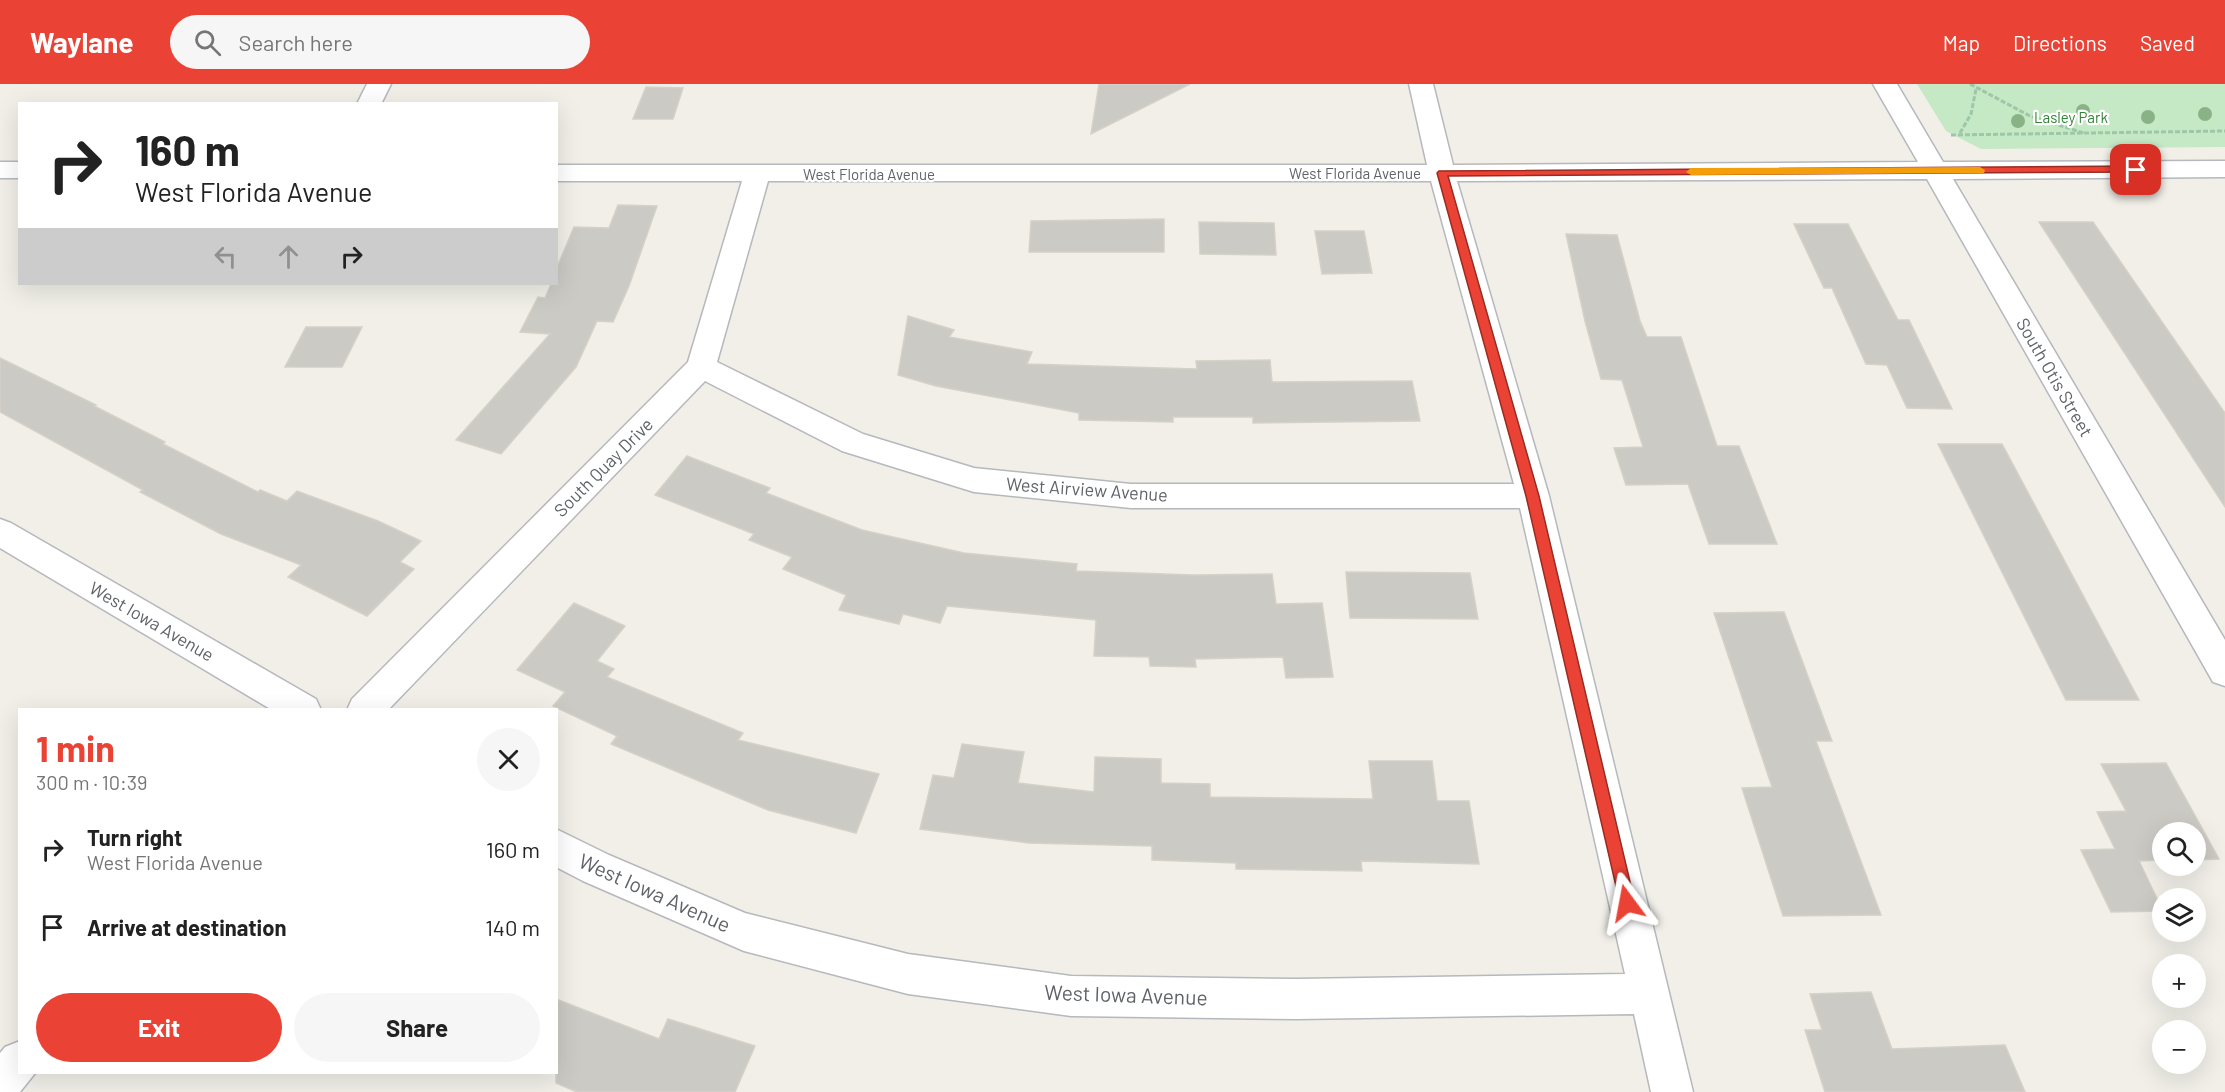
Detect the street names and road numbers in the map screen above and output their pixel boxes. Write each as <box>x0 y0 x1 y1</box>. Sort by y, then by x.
street label: West Florida Avenue <box>1289 164 1421 182</box>
street label: West Florida Avenue <box>803 165 935 183</box>
street label: South Otis Street <box>2012 314 2098 440</box>
street label: South Quay Drive <box>549 413 657 521</box>
street label: West Airview Avenue <box>1005 472 1169 506</box>
street label: West Iowa Avenue <box>86 576 218 666</box>
street label: West Iowa Avenue <box>575 847 735 937</box>
street label: West Iowa Avenue <box>1044 979 1208 1009</box>

